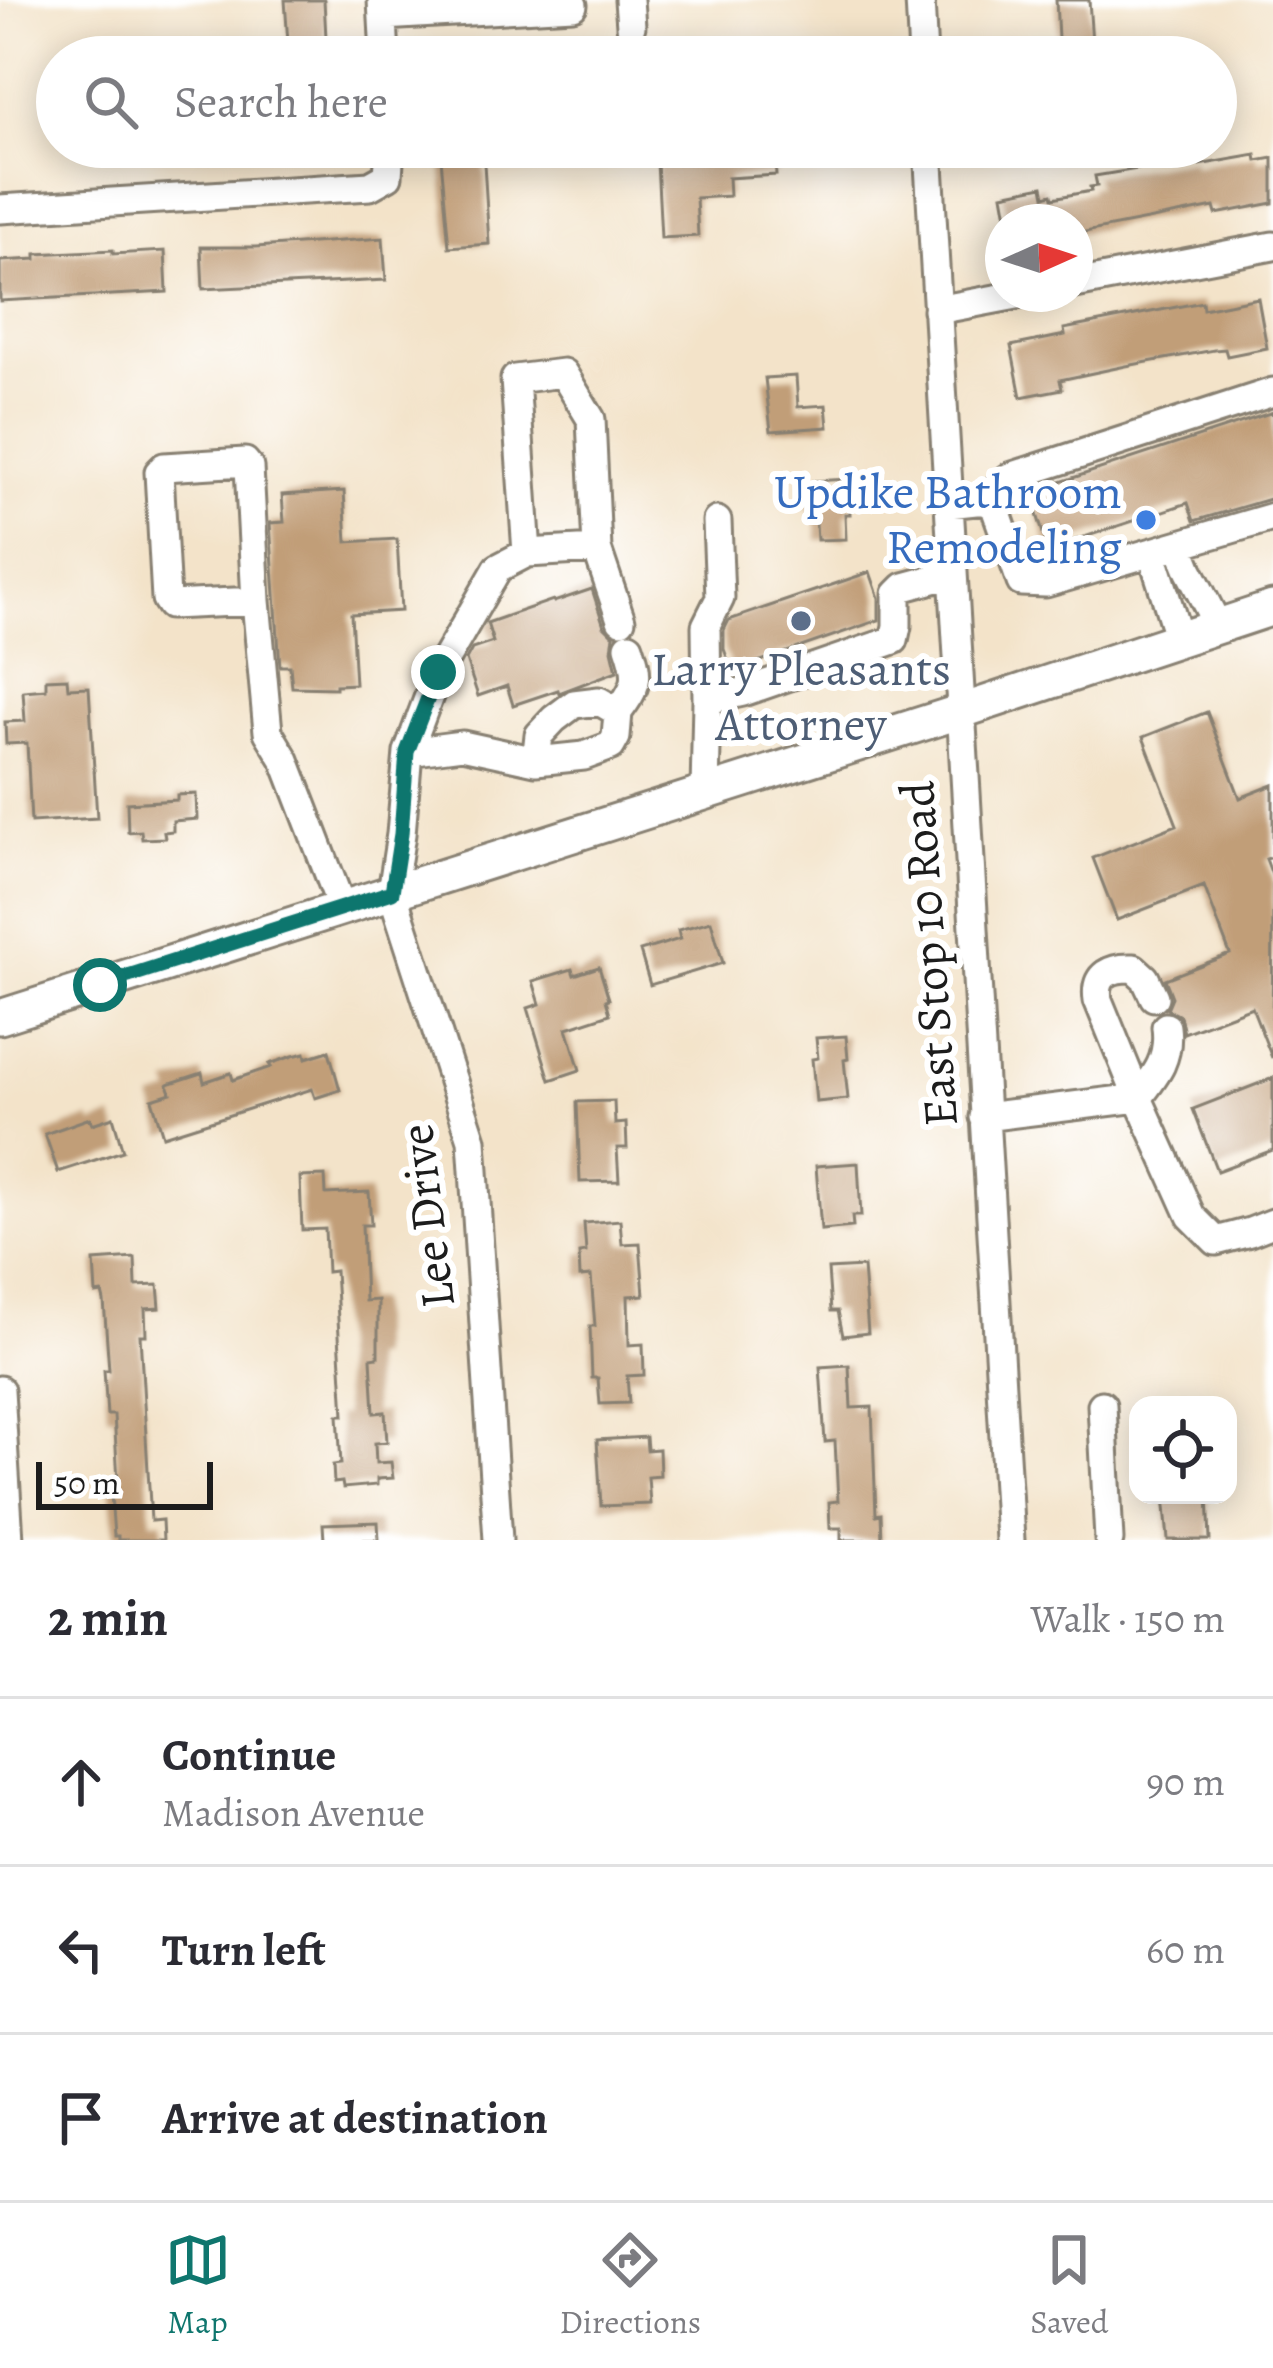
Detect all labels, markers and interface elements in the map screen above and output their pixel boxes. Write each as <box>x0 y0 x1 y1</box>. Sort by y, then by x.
search box <box>36 36 1237 168</box>
icon: search <box>78 69 144 135</box>
text: Search here <box>174 71 388 133</box>
north arrow <box>985 204 1093 312</box>
place label: Updike Bathroom Remodeling <box>774 459 1122 580</box>
marker: Updike Bathroom Remodeling <box>1133 507 1159 533</box>
marker: Larry Pleasants Attorney <box>788 608 814 634</box>
place label: Larry Pleasants Attorney <box>651 636 951 757</box>
route end <box>411 645 465 699</box>
street label: East Stop 10 Road <box>884 779 974 1129</box>
route start <box>73 958 127 1012</box>
street label: Lee Drive <box>383 1120 471 1312</box>
map controls <box>1129 1396 1237 1504</box>
button: locate <box>1129 1396 1237 1504</box>
scale bar <box>36 1456 213 1509</box>
text: 50 m <box>54 1460 120 1505</box>
text: 2 min <box>48 1583 168 1653</box>
text: Walk · 150 m <box>1030 1592 1225 1645</box>
text: Continue <box>162 1724 336 1786</box>
icon: ahead <box>48 1749 114 1815</box>
text: 90 m <box>1146 1755 1225 1808</box>
text: Madison Avenue <box>162 1786 425 1839</box>
icon: left <box>48 1917 114 1983</box>
text: Turn left <box>162 1919 326 1981</box>
text: 60 m <box>1146 1923 1225 1976</box>
icon: arrive <box>48 2085 114 2151</box>
text: Arrive at destination <box>162 2087 548 2149</box>
tab: Map <box>165 2227 231 2344</box>
tab: Directions <box>560 2227 701 2344</box>
tab: Saved <box>1030 2227 1108 2344</box>

